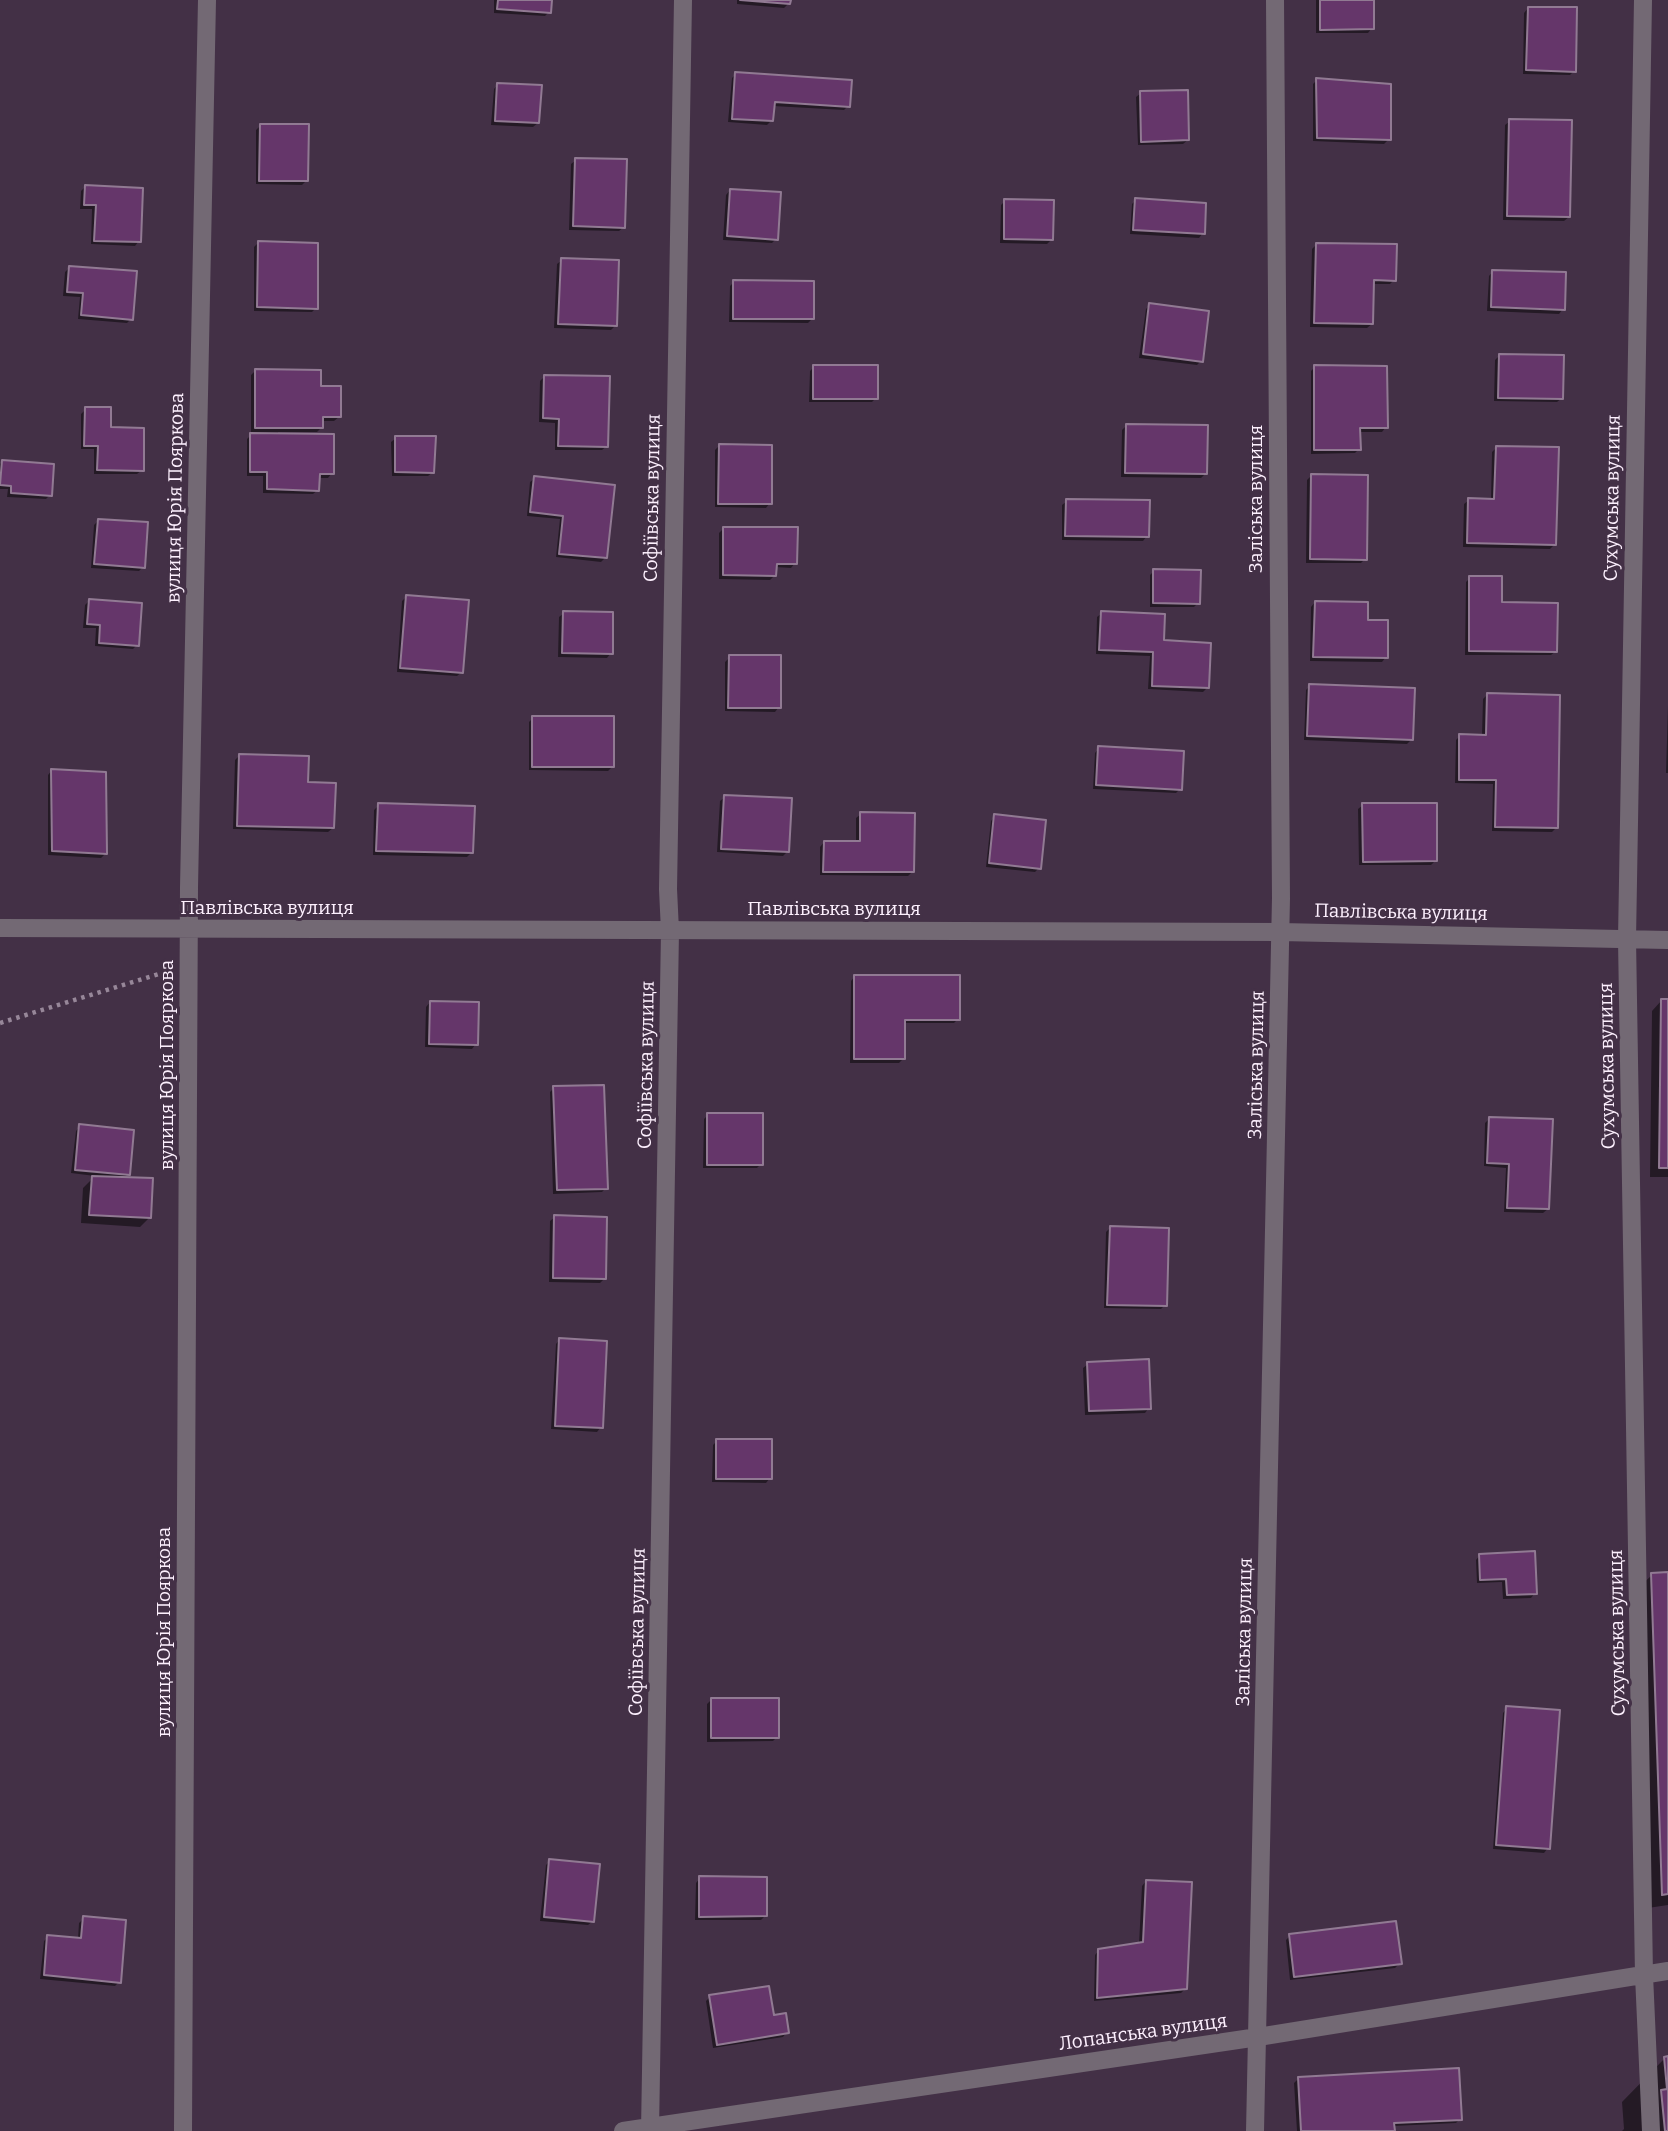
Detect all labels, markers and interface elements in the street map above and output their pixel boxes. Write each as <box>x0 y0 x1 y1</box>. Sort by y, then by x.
street label: вулиця Юрія Пояркова <box>163 393 189 603</box>
street label: Софіївська вулиця <box>640 414 666 582</box>
street label: Сухумська вулиця <box>1600 414 1626 582</box>
street label: Заліська вулиця <box>1246 425 1268 573</box>
street label: Павлівська вулиця <box>180 898 354 920</box>
street label: Павлівська вулиця <box>747 899 921 921</box>
street label: Павлівська вулиця <box>1314 900 1488 926</box>
street label: вулиця Юрія Пояркова <box>157 960 179 1170</box>
street label: Софіївська вулиця <box>634 981 660 1149</box>
street label: Сухумська вулиця <box>1595 982 1621 1150</box>
street label: Заліська вулиця <box>1244 991 1270 1139</box>
street label: вулиця Юрія Пояркова <box>154 1527 176 1737</box>
street label: Софіївська вулиця <box>625 1548 651 1716</box>
street label: Сухумська вулиця <box>1605 1549 1631 1717</box>
street label: Заліська вулиця <box>1232 1558 1258 1706</box>
street label: Лопанська вулиця <box>1057 2010 1229 2056</box>

